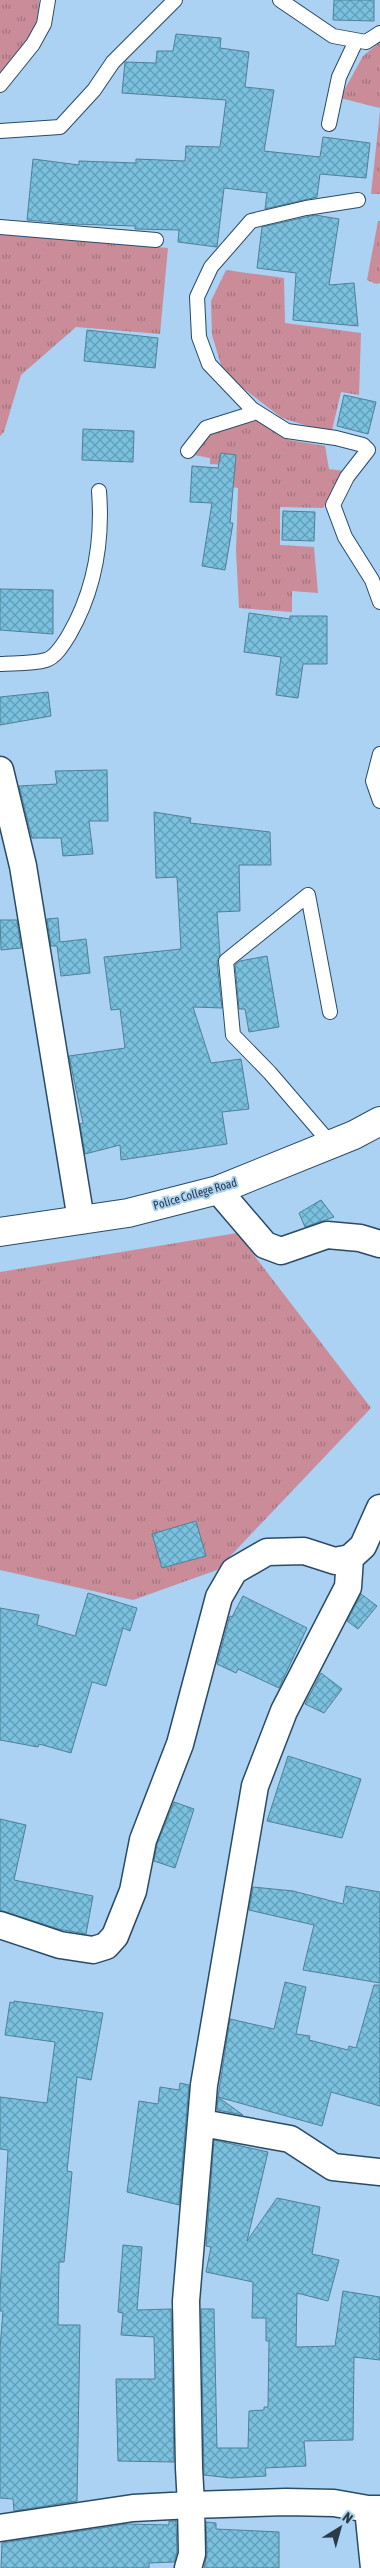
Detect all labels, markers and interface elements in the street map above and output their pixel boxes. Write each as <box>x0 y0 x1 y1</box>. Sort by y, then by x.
street label: Police College Road <box>151 1175 239 1213</box>
north arrow <box>315 2503 365 2553</box>
text: N <box>340 2509 356 2526</box>

